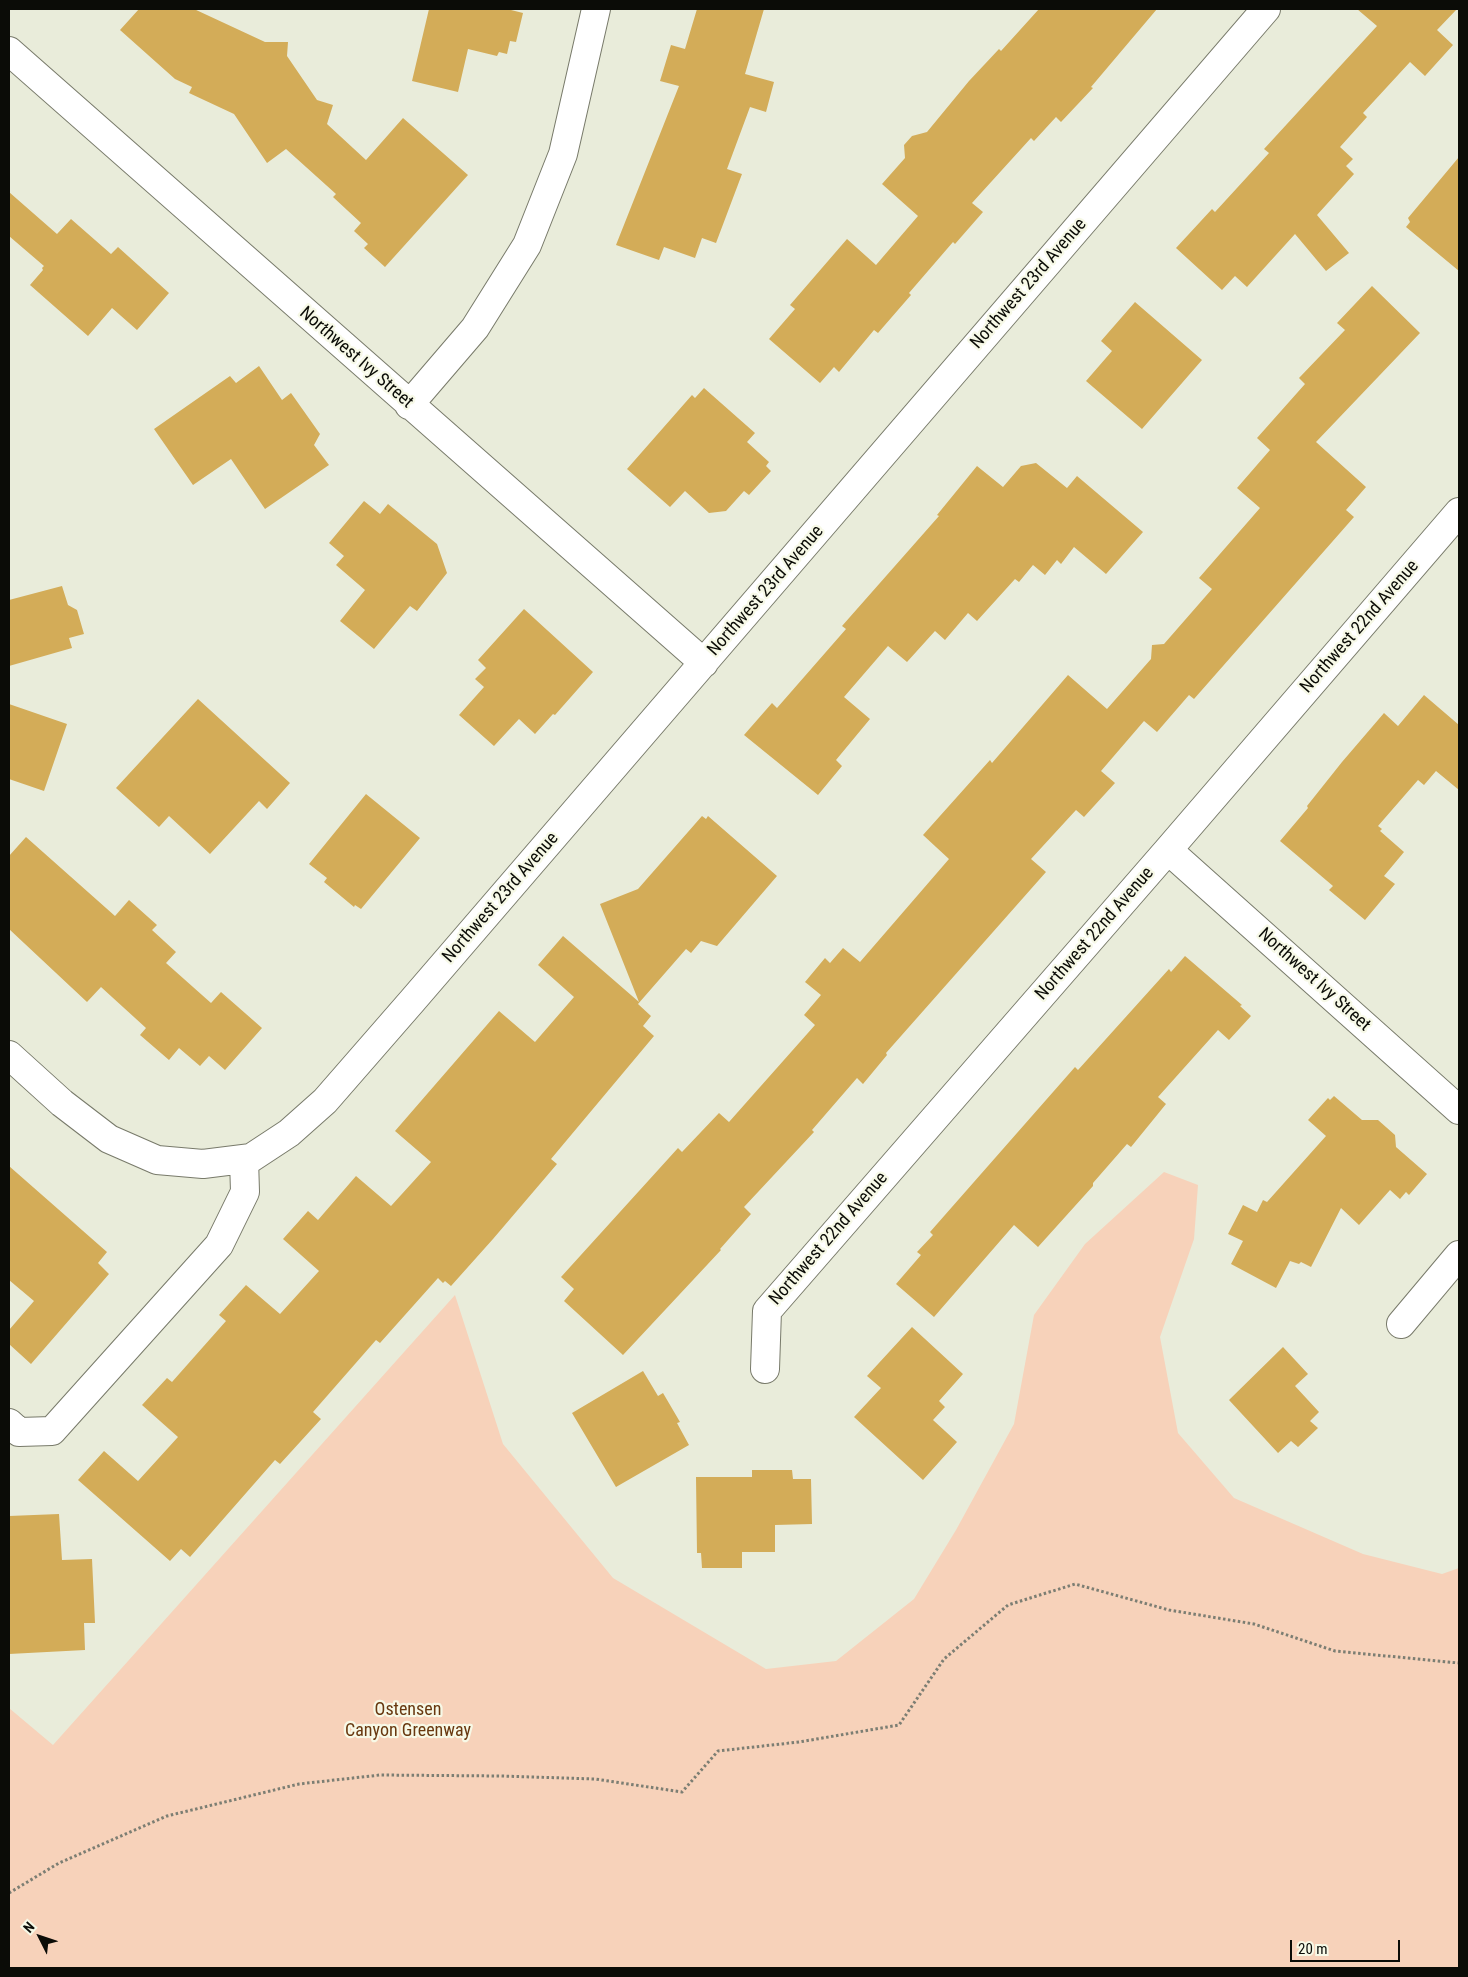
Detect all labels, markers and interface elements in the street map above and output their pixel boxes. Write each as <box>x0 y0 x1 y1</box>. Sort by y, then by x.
street label: Northwest 23rd Avenue <box>966 214 1092 354</box>
street label: Northwest Ivy Street <box>295 303 417 413</box>
street label: Northwest 23rd Avenue <box>703 521 829 661</box>
street label: Northwest 22nd Avenue <box>1296 556 1424 698</box>
street label: Northwest 23rd Avenue <box>438 828 564 968</box>
street label: Northwest 22nd Avenue <box>1031 863 1159 1005</box>
street label: Northwest Ivy Street <box>1253 924 1375 1036</box>
street label: Northwest 22nd Avenue <box>765 1168 893 1310</box>
park label: Ostensen Canyon Greenway <box>345 1699 471 1742</box>
north arrow <box>15 1912 65 1962</box>
text: N <box>20 1919 38 1936</box>
scale bar <box>1293 1930 1403 1962</box>
text: 20 m <box>1298 1940 1328 1958</box>

